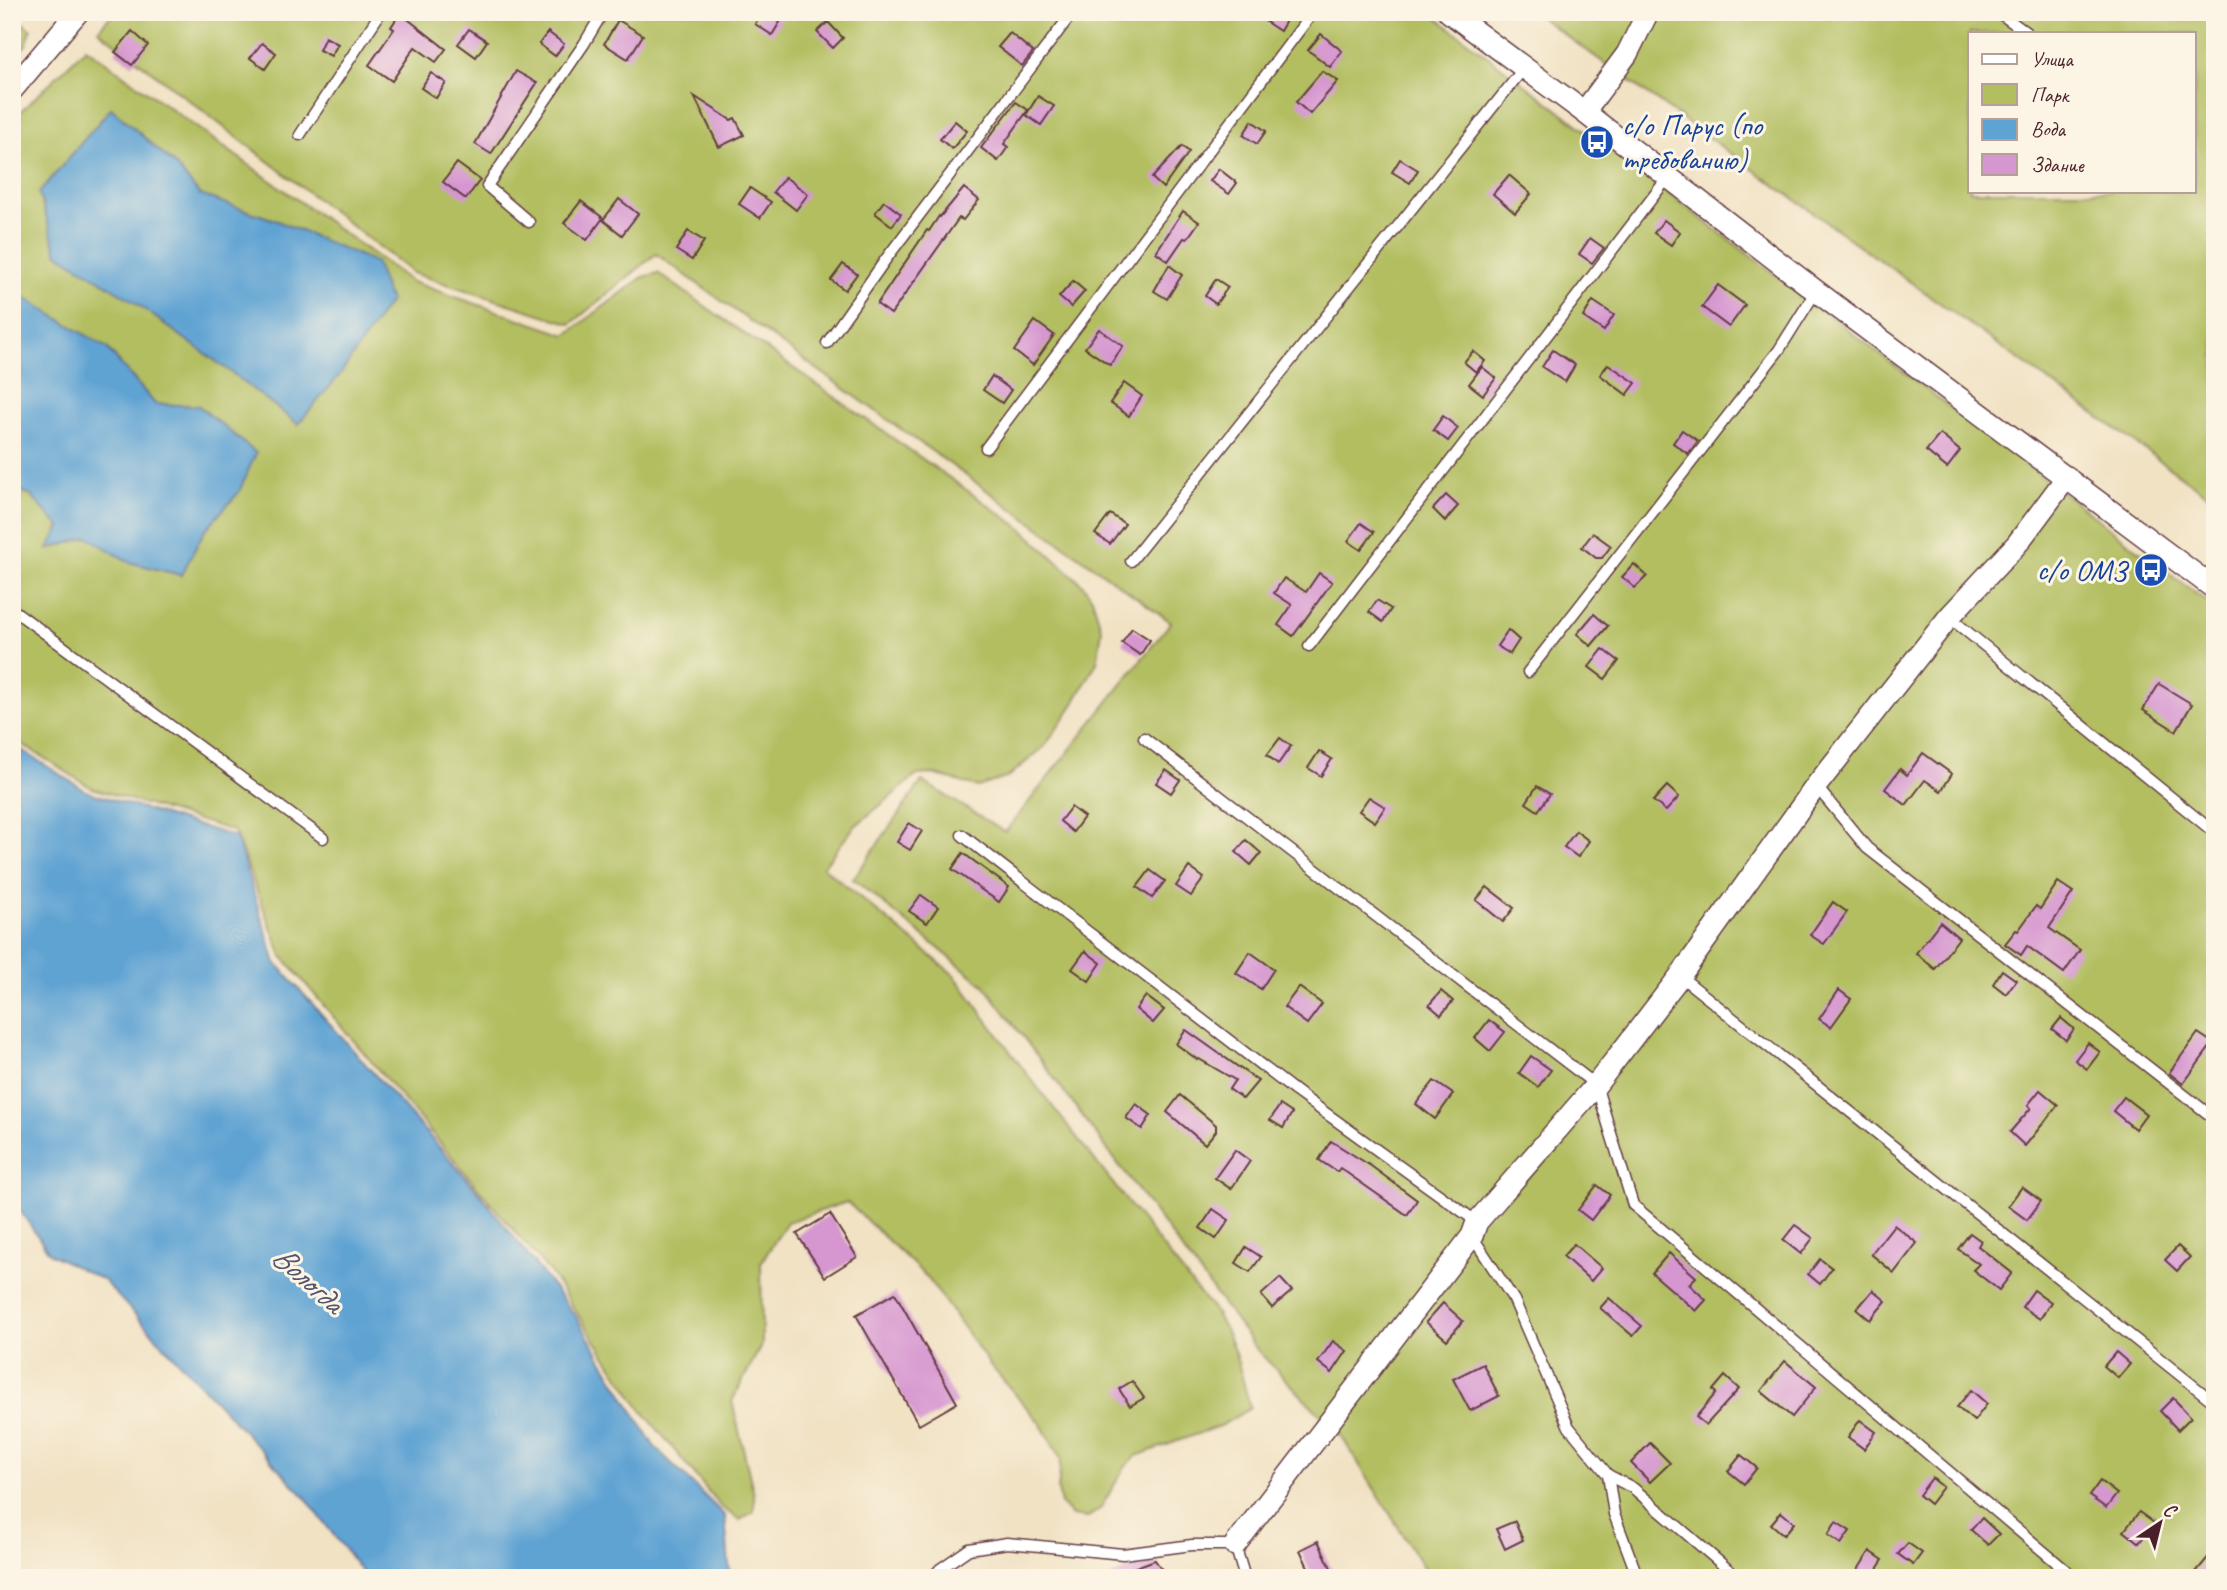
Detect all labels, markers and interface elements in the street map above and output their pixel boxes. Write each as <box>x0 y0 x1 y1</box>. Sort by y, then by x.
legend <box>1968 32 2196 192</box>
text: Улица <box>2031 46 2074 72</box>
text: Парк <box>2031 82 2071 108</box>
place label: с/о Парус (по требованию) <box>1622 106 1764 178</box>
text: Вода <box>2031 116 2067 142</box>
bus stop icon: с/о Парус (по требованию) <box>1578 123 1616 161</box>
text: Здание <box>2031 152 2085 178</box>
place label: с/о ОМЗ <box>2037 551 2130 589</box>
bus stop icon: с/о ОМЗ <box>2132 551 2170 589</box>
water label: Вологда <box>264 1236 355 1324</box>
north arrow <box>2126 1488 2196 1558</box>
text: С <box>2158 1497 2182 1524</box>

